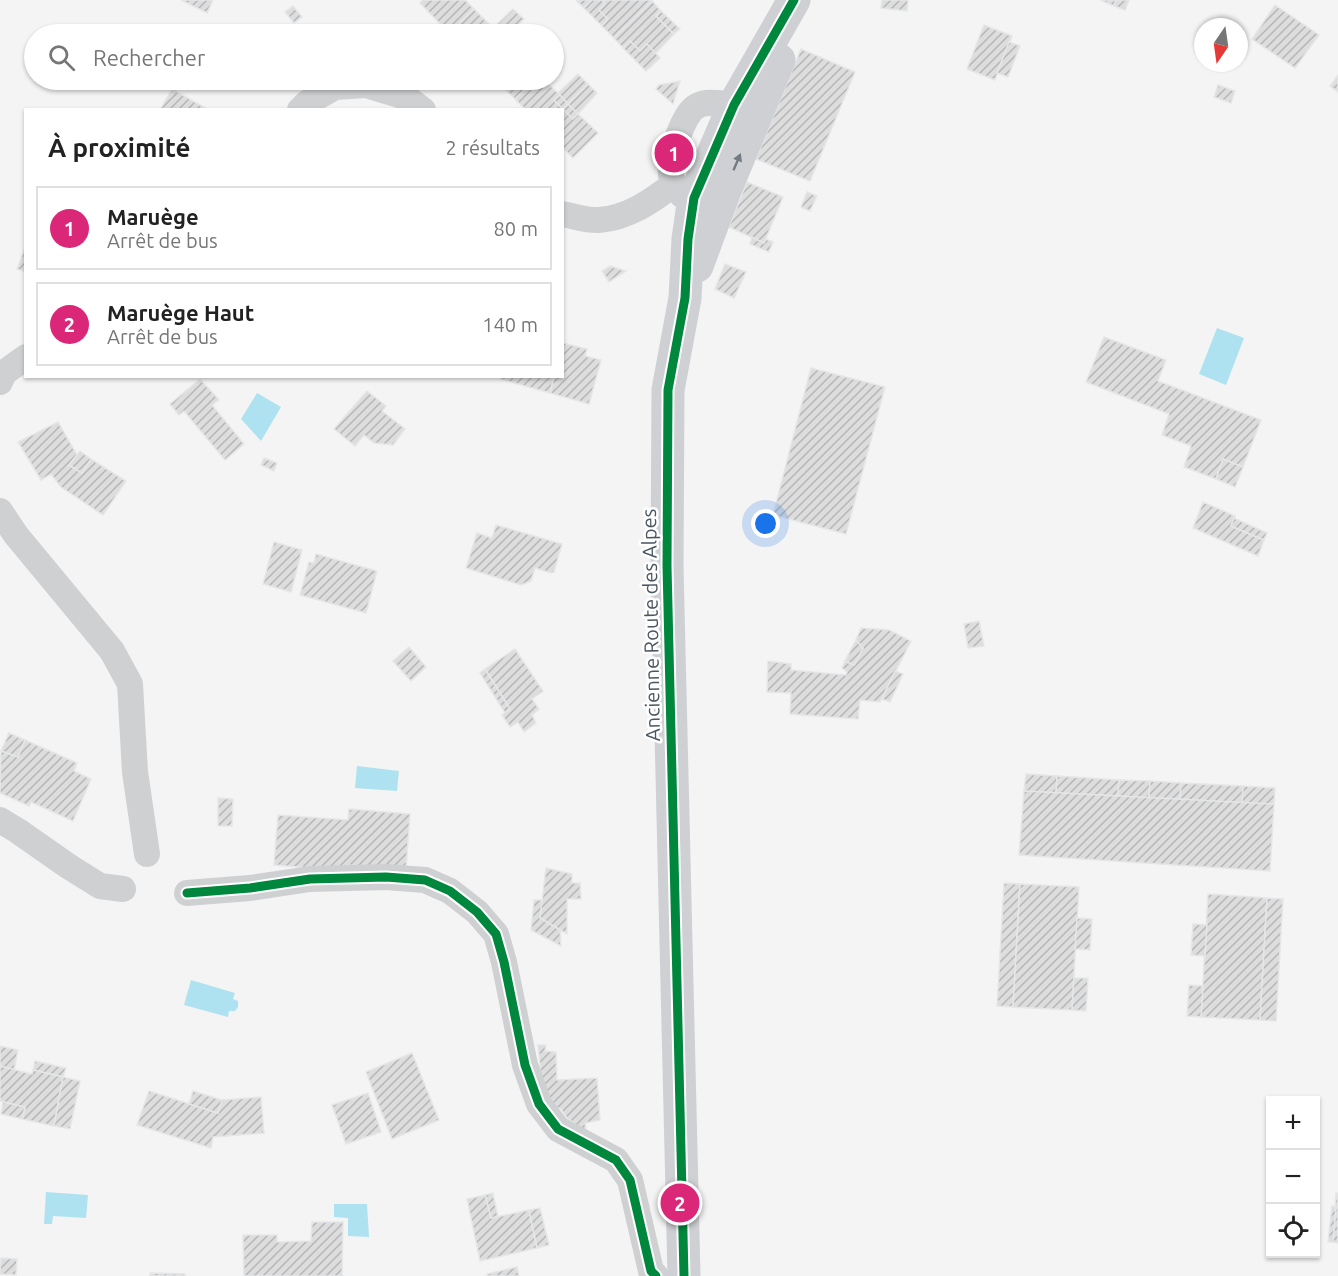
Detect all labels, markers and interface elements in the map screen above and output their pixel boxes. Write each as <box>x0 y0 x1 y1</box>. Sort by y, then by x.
north arrow <box>1194 18 1248 72</box>
search box <box>24 24 564 90</box>
icon: search <box>45 41 78 74</box>
text: Rechercher <box>93 45 205 70</box>
pin: 1 <box>654 130 694 176</box>
text: À proximité <box>48 133 190 162</box>
text: 2 résultats <box>446 136 540 159</box>
one-way arrow <box>732 153 742 171</box>
text: Maruège <box>107 204 199 229</box>
text: 1 <box>64 217 75 240</box>
text: 80 m <box>494 217 538 240</box>
text: Arrêt de bus <box>107 229 218 252</box>
text: Maruège Haut <box>107 300 254 325</box>
text: 2 <box>64 313 75 336</box>
text: 140 m <box>482 313 538 336</box>
text: Arrêt de bus <box>107 325 218 348</box>
street label: Ancienne Route des Alpes <box>637 508 664 742</box>
your location <box>751 509 780 538</box>
map controls <box>1266 1096 1320 1258</box>
button: + <box>1266 1096 1320 1150</box>
button: − <box>1266 1150 1320 1204</box>
pin: 2 <box>660 1180 700 1226</box>
button: locate <box>1266 1204 1320 1258</box>

